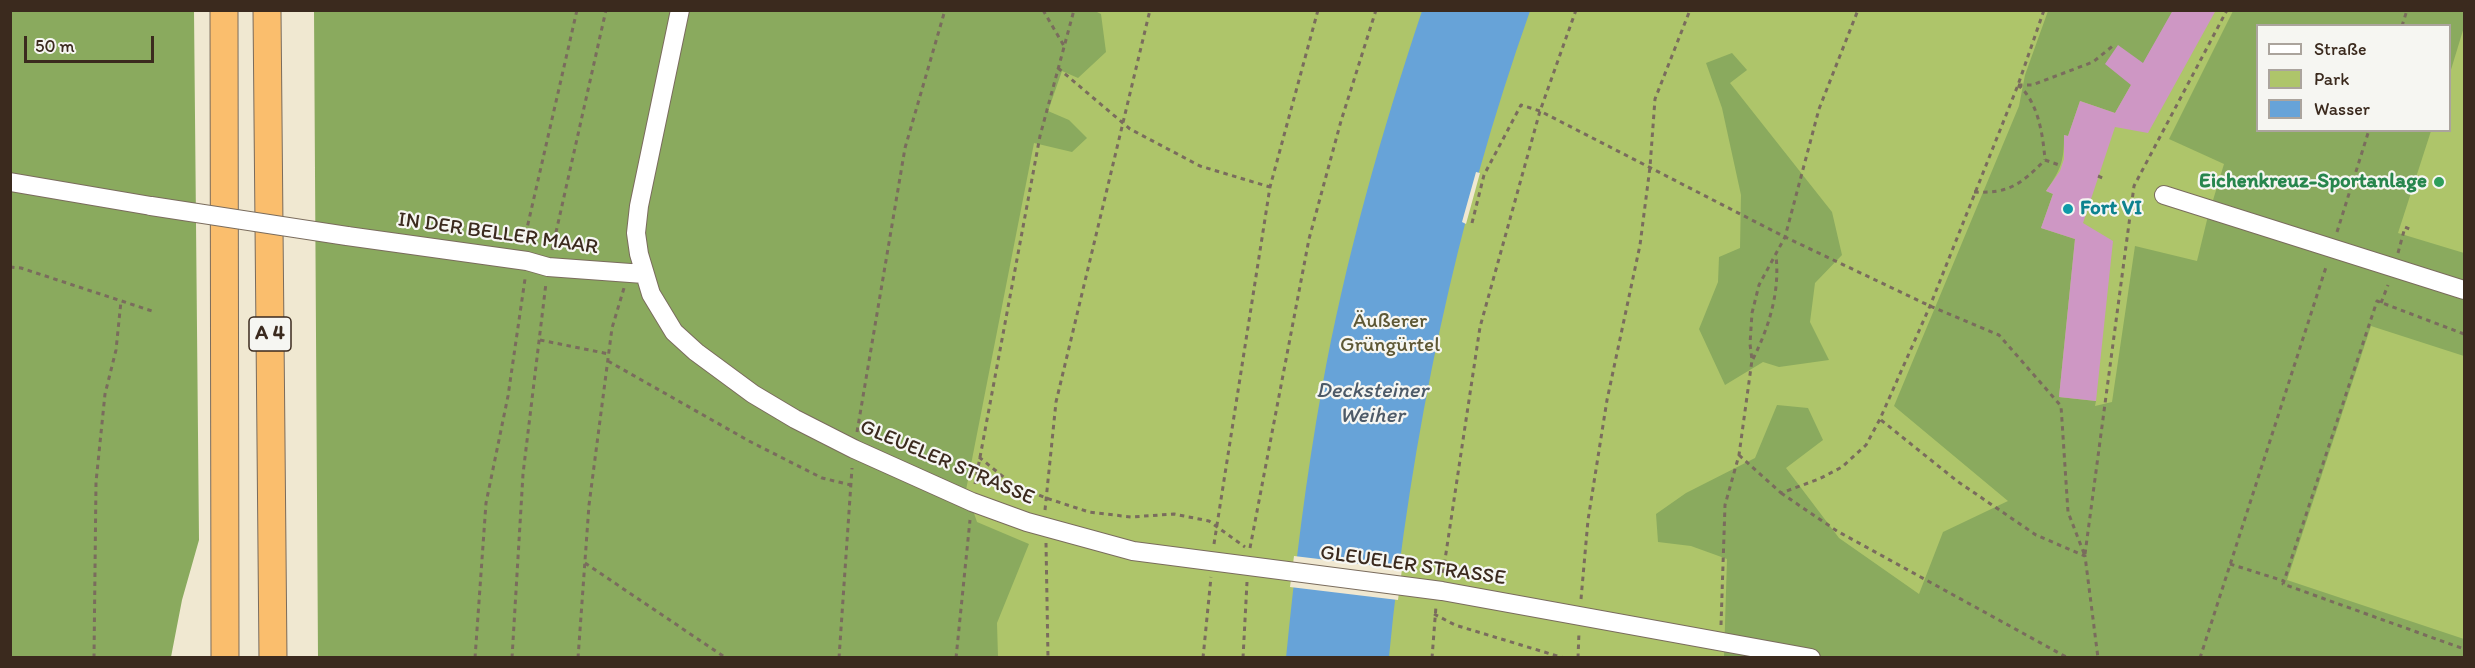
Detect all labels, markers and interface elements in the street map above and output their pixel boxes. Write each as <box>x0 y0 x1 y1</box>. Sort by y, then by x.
scale bar <box>27 24 158 62</box>
legend <box>2256 24 2451 132</box>
text: 50 m <box>35 35 75 57</box>
text: Straße <box>2314 38 2367 60</box>
text: Park <box>2314 68 2349 90</box>
text: Wasser <box>2314 98 2370 120</box>
place label: Eichenkreuz-Sportanlage <box>2199 169 2427 195</box>
marker: Eichenkreuz-Sportanlage <box>2432 175 2446 189</box>
place label: Fort VI <box>2080 196 2142 222</box>
marker: Fort VI <box>2061 202 2075 216</box>
street label: IN DER BELLER MAAR <box>396 207 600 261</box>
park label: Äußerer Grüngürtel <box>1340 309 1440 359</box>
road number: A 4 <box>249 317 291 351</box>
water label: Decksteiner Weiher <box>1316 378 1428 430</box>
street label: GLEUELER STRASSE <box>856 415 1038 511</box>
street label: GLEUELER STRASSE <box>1319 540 1507 592</box>

